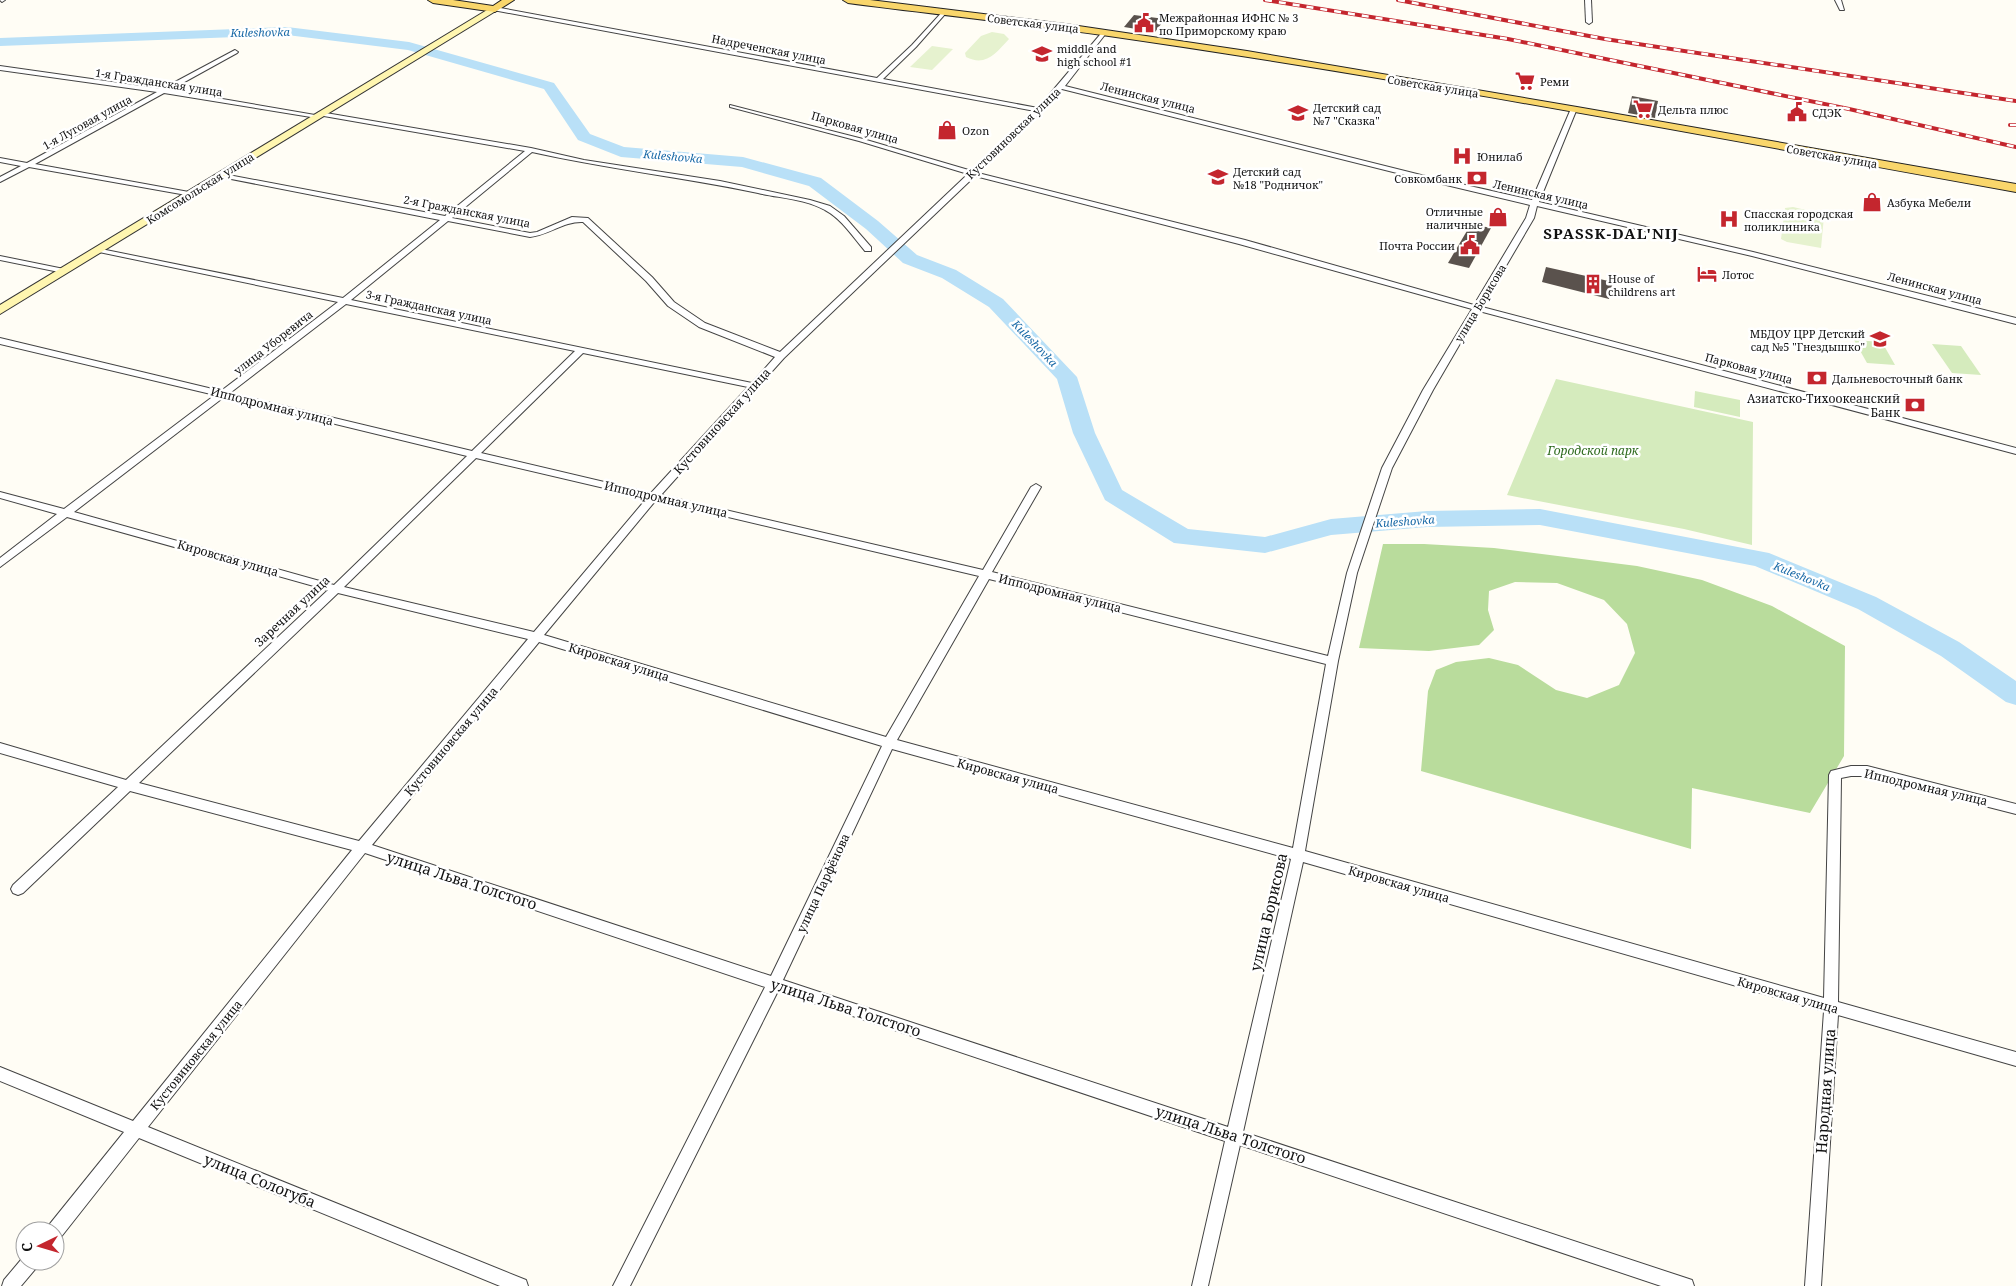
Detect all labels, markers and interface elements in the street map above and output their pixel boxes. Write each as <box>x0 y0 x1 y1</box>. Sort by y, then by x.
street label: Советская улица <box>986 10 1080 36</box>
place label: Межрайонная ИФНС № 3 по Приморскому краю <box>1159 10 1298 38</box>
public building icon: Межрайонная ИФНС № 3 по Приморскому краю <box>1133 12 1155 34</box>
water label: Kuleshovka <box>229 24 290 40</box>
street label: Надреченская улица <box>711 31 827 67</box>
place label: middle and high school #1 <box>1057 41 1132 69</box>
school or university icon: middle and high school #1 <box>1031 43 1053 65</box>
street label: 1-я Гражданская улица <box>94 65 224 99</box>
supermarket icon: Реми <box>1514 70 1536 92</box>
street label: Советская улица <box>1386 71 1480 101</box>
place label: Реми <box>1540 74 1569 89</box>
street label: Ленинская улица <box>1099 78 1197 116</box>
street label: Кустовиновская улица <box>962 84 1064 182</box>
street label: 1-я Луговая улица <box>40 91 134 153</box>
supermarket icon: Дельта плюс <box>1632 98 1654 120</box>
place label: Детский сад №7 "Сказка" <box>1313 100 1381 128</box>
public building icon: СДЭК <box>1786 101 1808 123</box>
school or university icon: Детский сад №7 "Сказка" <box>1287 102 1309 124</box>
place label: Дельта плюс <box>1658 102 1729 117</box>
place label: СДЭК <box>1812 105 1842 120</box>
street label: Парковая улица <box>810 107 900 147</box>
shop icon: Ozon <box>936 119 958 141</box>
place label: Ozon <box>962 123 989 138</box>
street label: Советская улица <box>1785 141 1879 171</box>
hospital icon: Юнилаб <box>1451 145 1473 167</box>
water label: Kuleshovka <box>642 146 704 166</box>
street label: Комсомольская улица <box>143 149 257 227</box>
place label: Юнилаб <box>1477 149 1522 164</box>
place label: Детский сад №18 "Родничок" <box>1233 164 1323 192</box>
school or university icon: Детский сад №18 "Родничок" <box>1207 166 1229 188</box>
bank icon: Совкомбанк <box>1466 167 1488 189</box>
place label: Совкомбанк <box>1394 171 1462 186</box>
street label: Ленинская улица <box>1492 176 1590 212</box>
street label: 2-я Гражданская улица <box>402 191 532 231</box>
shop icon: Азбука Мебели <box>1861 191 1883 213</box>
place label: Азбука Мебели <box>1887 195 1971 210</box>
place label: Отличные наличные <box>1426 204 1483 232</box>
shop icon: Отличные наличные <box>1487 206 1509 228</box>
place label: Спасская городская поликлиника <box>1744 206 1853 234</box>
hospital icon: Спасская городская поликлиника <box>1718 208 1740 230</box>
district label: SPASSK-DAL'NIJ <box>1543 223 1679 243</box>
public building icon: Почта России <box>1459 234 1481 256</box>
place label: Почта России <box>1379 238 1455 253</box>
street label: улица Борисова <box>1451 261 1509 345</box>
hotel icon: Лотос <box>1696 263 1718 285</box>
place label: Лотос <box>1722 267 1755 282</box>
street label: Ленинская улица <box>1886 268 1984 308</box>
place label: House of childrens art <box>1608 271 1675 299</box>
building icon: House of childrens art <box>1582 273 1604 295</box>
street label: 3-я Гражданская улица <box>365 286 493 328</box>
street label: улица Уборевича <box>230 306 316 378</box>
water label: Kuleshovka <box>1008 316 1061 370</box>
place label: МБДОУ ЦРР Детский сад №5 "Гнездышко" <box>1750 326 1865 354</box>
school or university icon: МБДОУ ЦРР Детский сад №5 "Гнездышко" <box>1869 328 1891 350</box>
street label: Парковая улица <box>1703 349 1795 387</box>
street label: Кустовиновская улица <box>670 364 774 478</box>
bank icon: Дальневосточный банк <box>1806 367 1828 389</box>
place label: Дальневосточный банк <box>1832 371 1963 386</box>
street label: Ипподромная улица <box>209 382 335 430</box>
place label: Азиатско-Тихоокеанский Банк <box>1747 390 1901 421</box>
bank icon: Азиатско-Тихоокеанский Банк <box>1904 394 1926 416</box>
park label: Городской парк <box>1546 442 1640 459</box>
street label: Ипподромная улица <box>603 477 730 522</box>
water label: Kuleshovka <box>1374 511 1436 531</box>
street label: Кировская улица <box>175 535 281 581</box>
water label: Kuleshovka <box>1771 558 1833 594</box>
street label: Ипподромная улица <box>997 569 1123 617</box>
street label: Заречная улица <box>251 571 334 650</box>
street label: Кировская улица <box>566 639 672 685</box>
street label: Кустовиновская улица <box>400 683 502 799</box>
street label: Кировская улица <box>955 754 1061 798</box>
street label: Ипподромная улица <box>1863 765 1990 810</box>
street label: улица Парфёнова <box>793 830 854 935</box>
street label: улица Льва Толстого <box>384 846 540 914</box>
street label: улица Борисова <box>1245 851 1291 973</box>
street label: Кировская улица <box>1346 861 1452 907</box>
street label: Кировская улица <box>1735 972 1841 1018</box>
street label: улица Льва Толстого <box>768 973 924 1041</box>
street label: Кустовиновская улица <box>146 996 246 1114</box>
street label: Народная улица <box>1811 1028 1839 1154</box>
street label: улица Льва Толстого <box>1153 1100 1309 1168</box>
street label: улица Сологуба <box>201 1148 319 1212</box>
north arrow <box>15 1221 65 1271</box>
text: С <box>17 1242 36 1253</box>

